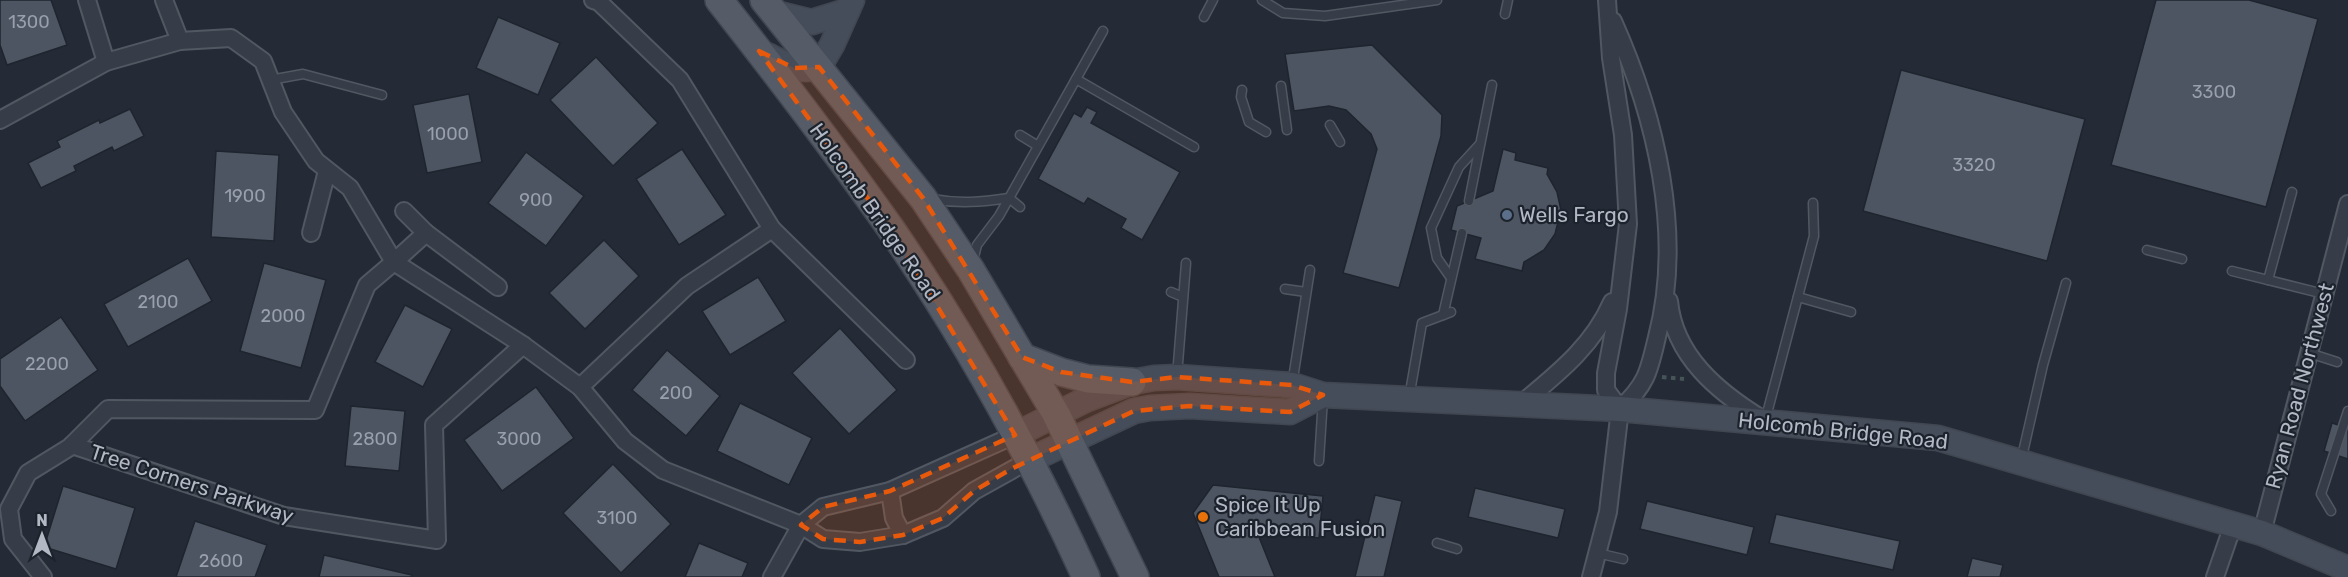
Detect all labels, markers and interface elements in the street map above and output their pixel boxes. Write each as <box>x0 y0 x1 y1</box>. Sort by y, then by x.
house number: 1300 <box>8 11 50 33</box>
house number: 3300 <box>2192 81 2236 103</box>
street label: Holcomb Bridge Road <box>805 118 946 305</box>
house number: 1000 <box>427 123 469 145</box>
house number: 3320 <box>1952 154 1996 176</box>
house number: 1900 <box>224 185 266 207</box>
house number: 900 <box>519 189 553 211</box>
place label: Wells Fargo <box>1519 202 1629 227</box>
marker: Wells Fargo <box>1500 208 1514 222</box>
street label: Ryan Road Northwest <box>2260 280 2339 492</box>
house number: 2100 <box>137 291 179 313</box>
house number: 2000 <box>261 305 305 327</box>
house number: 2200 <box>25 353 69 375</box>
house number: 200 <box>659 382 693 404</box>
street label: Holcomb Bridge Road <box>1737 407 1949 454</box>
house number: 2800 <box>353 428 397 450</box>
house number: 3000 <box>496 428 542 450</box>
street label: Tree Corners Parkway <box>87 439 297 528</box>
place label: Spice It Up Caribbean Fusion <box>1215 492 1385 541</box>
north arrow <box>12 505 72 565</box>
house number: 3100 <box>596 507 638 529</box>
marker: Spice It Up Caribbean Fusion <box>1196 510 1210 524</box>
text: N <box>36 511 48 530</box>
house number: 2600 <box>199 550 243 572</box>

